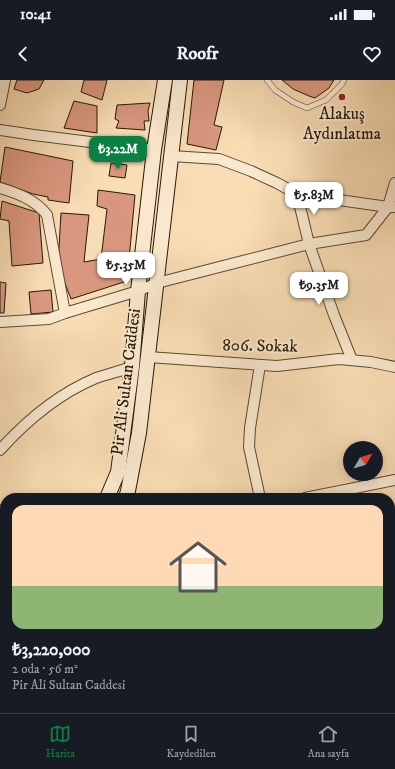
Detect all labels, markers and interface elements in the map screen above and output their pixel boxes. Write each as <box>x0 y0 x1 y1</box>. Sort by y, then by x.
text: 10:41 <box>20 5 52 24</box>
icon: back <box>12 43 34 65</box>
text: Roofr <box>177 43 218 65</box>
icon: heart <box>361 43 383 65</box>
marker: Alakuş Aydınlatma <box>337 92 347 102</box>
place label: Alakuş Aydınlatma <box>303 103 382 145</box>
pin: ₺3.22M <box>85 136 151 170</box>
text: ₺3.22M <box>98 141 138 157</box>
pin: ₺5.83M <box>281 182 347 216</box>
text: ₺5.83M <box>294 187 334 203</box>
pin: ₺5.35M <box>93 252 159 286</box>
text: ₺5.35M <box>106 257 146 273</box>
pin: ₺9.35M <box>286 272 352 306</box>
text: ₺9.35M <box>299 277 339 293</box>
street label: Pir Ali Sultan Caddesi <box>106 307 146 457</box>
street label: 806. Sokak <box>222 334 298 358</box>
north arrow <box>343 441 383 481</box>
map controls <box>343 441 383 481</box>
icon: home <box>162 531 234 603</box>
text: ₺3,220,000 <box>12 639 91 661</box>
text: 2 oda · 56 m² <box>12 661 78 677</box>
text: Pir Ali Sultan Caddesi <box>12 677 125 693</box>
tab: Harita <box>46 723 75 761</box>
tab: Kaydedilen <box>167 723 216 761</box>
tab: Ana sayfa <box>308 723 349 761</box>

